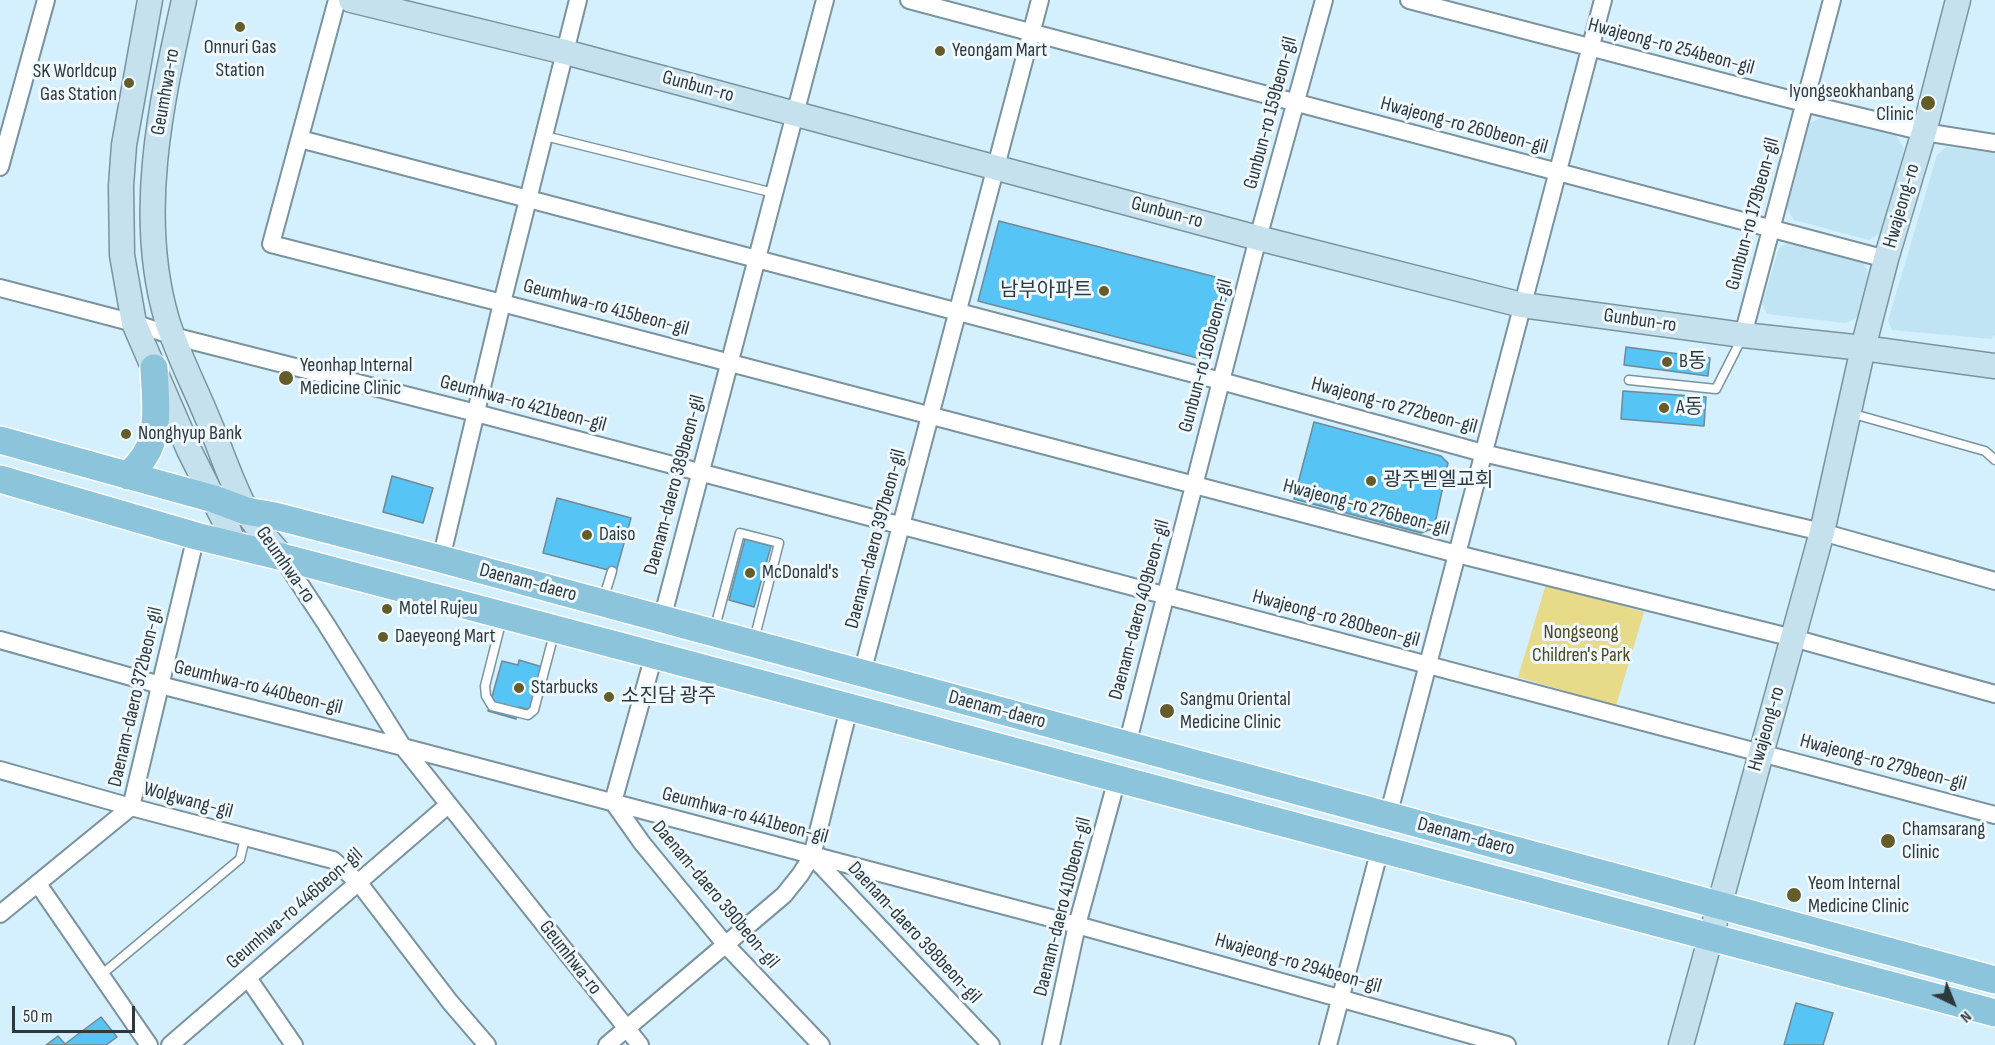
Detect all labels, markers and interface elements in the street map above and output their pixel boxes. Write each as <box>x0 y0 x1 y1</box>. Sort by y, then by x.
street label: Hwajeong-ro 254beon-gil <box>1585 13 1757 81</box>
marker: Onnuri Gas Station <box>233 20 247 34</box>
street label: Gunbun-ro 159beon-gil <box>1239 34 1303 192</box>
place label: Onnuri Gas Station <box>204 36 276 83</box>
place label: Yeongam Mart <box>952 39 1047 63</box>
marker: Yeongam Mart <box>933 44 947 58</box>
street label: Geumhwa-ro <box>147 47 185 137</box>
place label: SK Worldcup Gas Station <box>33 60 117 107</box>
street label: Gunbun-ro <box>660 66 736 108</box>
marker: SK Worldcup Gas Station <box>122 76 136 90</box>
place label: Iyongseokhanbang Clinic <box>1789 80 1914 127</box>
street label: Hwajeong-ro 260beon-gil <box>1378 92 1550 160</box>
marker: Iyongseokhanbang Clinic <box>1919 94 1937 112</box>
street label: Gunbun-ro 179beon-gil <box>1721 135 1785 293</box>
street label: Hwajeong-ro <box>1879 161 1925 251</box>
street label: Gunbun-ro <box>1129 192 1205 234</box>
street label: Geumhwa-ro 415beon-gil <box>521 274 691 342</box>
street label: Gunbun-ro 160beon-gil <box>1174 277 1238 435</box>
place label: 남부아파트 <box>1000 279 1092 303</box>
marker: 남부아파트 <box>1097 284 1111 298</box>
street label: Gunbun-ro <box>1602 304 1678 338</box>
place label: B동 <box>1679 350 1706 374</box>
place label: Yeonhap Internal Medicine Clinic <box>300 354 412 401</box>
marker: B동 <box>1660 355 1674 369</box>
marker: Yeonhap Internal Medicine Clinic <box>277 369 295 387</box>
street label: Geumhwa-ro 421beon-gil <box>437 370 609 438</box>
street label: Hwajeong-ro 272beon-gil <box>1308 372 1480 440</box>
street label: Daenam-daero 389beon-gil <box>639 392 711 578</box>
place label: A동 <box>1676 396 1703 420</box>
marker: A동 <box>1657 401 1671 415</box>
place label: Nonghyup Bank <box>138 422 242 446</box>
marker: Nonghyup Bank <box>119 427 133 441</box>
street label: Daenam-daero 397beon-gil <box>841 447 911 631</box>
place label: 광주벧엘교회 <box>1383 469 1493 493</box>
street label: Hwajeong-ro 276beon-gil <box>1280 474 1452 542</box>
marker: 광주벧엘교회 <box>1364 474 1378 488</box>
street label: Daenam-daero 409beon-gil <box>1104 517 1176 703</box>
street label: Geumhwa-ro <box>250 522 320 608</box>
place label: Daiso <box>599 523 636 547</box>
marker: Daiso <box>580 528 594 542</box>
street label: Daenam-daero <box>477 559 579 607</box>
place label: McDonald's <box>762 561 839 585</box>
marker: McDonald's <box>743 566 757 580</box>
street label: Hwajeong-ro 280beon-gil <box>1250 585 1422 653</box>
place label: Motel Rujeu <box>399 597 478 621</box>
marker: Motel Rujeu <box>380 602 394 616</box>
street label: Daenam-daero 372beon-gil <box>104 605 168 789</box>
park label: Nongseong Children's Park <box>1532 621 1630 668</box>
place label: Daeyeong Mart <box>395 625 496 649</box>
marker: Daeyeong Mart <box>376 630 390 644</box>
street label: Geumhwa-ro 440beon-gil <box>171 655 345 721</box>
place label: Starbucks <box>531 676 598 700</box>
marker: Starbucks <box>512 681 526 695</box>
street label: Hwajeong-ro <box>1744 684 1790 774</box>
place label: 소진담 광주 <box>621 685 716 709</box>
street label: Daenam-daero <box>946 686 1048 734</box>
place label: Sangmu Oriental Medicine Clinic <box>1180 688 1291 735</box>
marker: 소진담 광주 <box>602 690 616 704</box>
marker: Sangmu Oriental Medicine Clinic <box>1158 702 1176 720</box>
street label: Hwajeong-ro 279beon-gil <box>1797 729 1969 797</box>
street label: Wolgwang-gil <box>141 778 235 824</box>
street label: Geumhwa-ro 441beon-gil <box>659 782 831 850</box>
street label: Daenam-daero <box>1415 813 1517 861</box>
street label: Daenam-daero 410beon-gil <box>1029 815 1097 999</box>
street label: Daenam-daero 390beon-gil <box>646 816 784 974</box>
place label: Chamsarang Clinic <box>1902 818 1985 865</box>
marker: Chamsarang Clinic <box>1879 832 1897 850</box>
street label: Geumhwa-ro 446beon-gil <box>222 843 368 975</box>
street label: Daenam-daero 398beon-gil <box>842 857 986 1009</box>
place label: Yeom Internal Medicine Clinic <box>1808 872 1909 919</box>
marker: Yeom Internal Medicine Clinic <box>1785 886 1803 904</box>
street label: Geumhwa-ro <box>534 916 606 1000</box>
street label: Hwajeong-ro 294beon-gil <box>1212 929 1384 999</box>
north arrow <box>1923 973 1983 1033</box>
scale bar <box>15 994 138 1032</box>
text: 50 m <box>23 1006 53 1027</box>
text: N <box>1956 1007 1975 1026</box>

